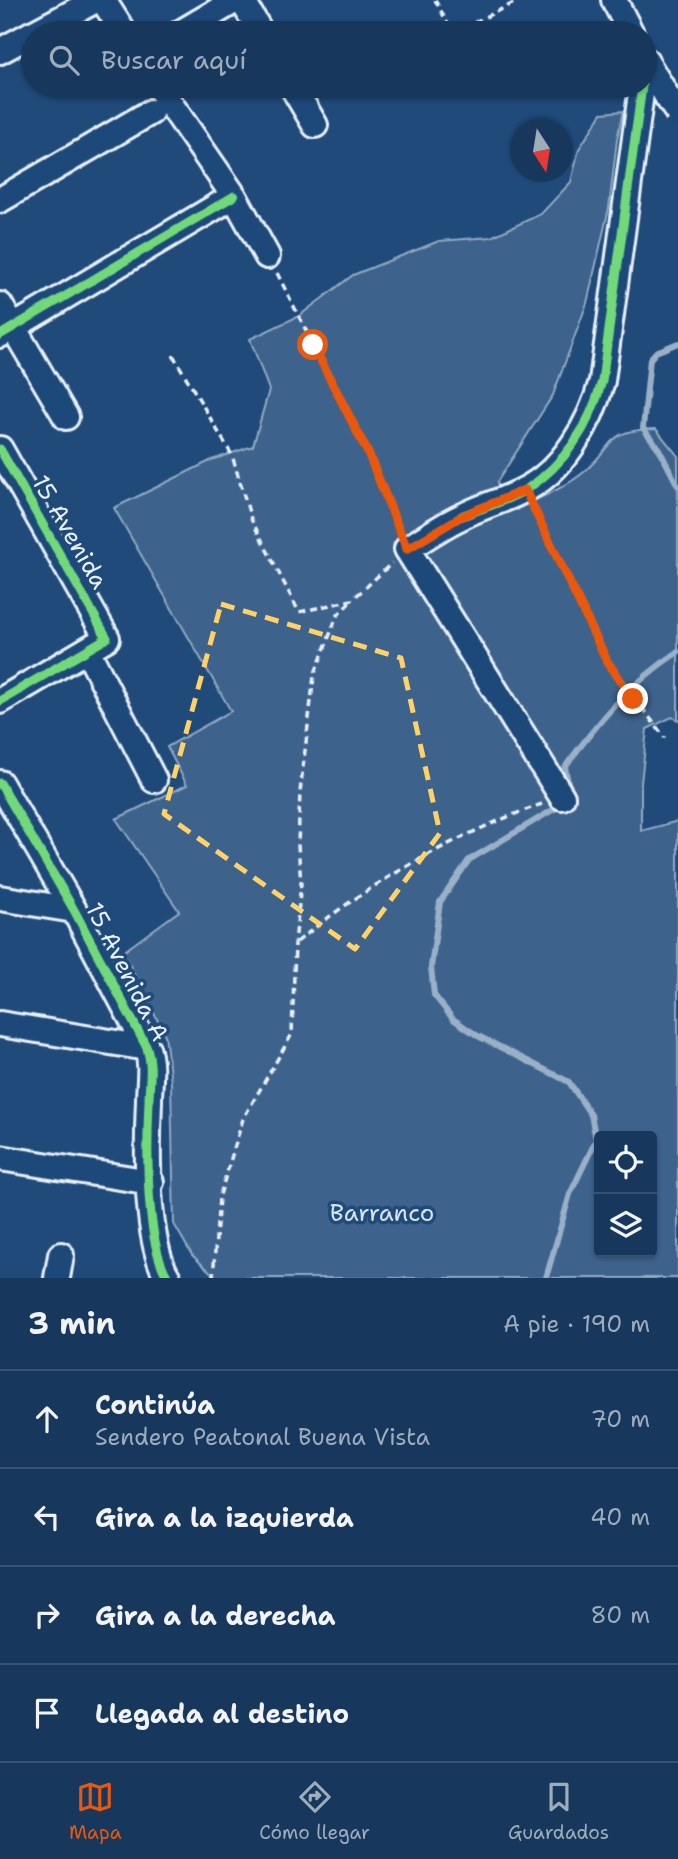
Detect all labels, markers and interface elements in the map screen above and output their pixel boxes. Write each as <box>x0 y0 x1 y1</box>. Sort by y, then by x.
search box <box>21 21 657 98</box>
icon: search <box>45 41 83 79</box>
text: Buscar aquí <box>101 42 247 77</box>
north arrow <box>510 119 573 182</box>
route start <box>297 329 328 360</box>
street label: 15 Avenida <box>25 469 116 595</box>
route end <box>617 683 648 714</box>
street label: 15 Avenida A <box>78 897 176 1047</box>
map controls <box>594 1131 657 1257</box>
button: locate <box>594 1131 657 1194</box>
button: layers <box>594 1194 657 1257</box>
park label: Barranco <box>330 1197 434 1229</box>
text: 3 min <box>28 1303 115 1344</box>
text: A pie · 190 m <box>503 1309 650 1339</box>
text: Continúa <box>95 1387 215 1422</box>
icon: ahead <box>28 1400 66 1438</box>
text: 70 m <box>591 1404 650 1434</box>
text: Sendero Peatonal Buena Vista <box>95 1422 430 1452</box>
icon: left <box>28 1498 66 1536</box>
text: Gira a la izquierda <box>95 1500 354 1535</box>
text: 40 m <box>590 1502 650 1532</box>
icon: right <box>28 1596 66 1634</box>
text: Gira a la derecha <box>95 1598 336 1633</box>
text: 80 m <box>591 1600 650 1630</box>
icon: arrive <box>28 1694 66 1732</box>
text: Llegada al destino <box>95 1696 349 1731</box>
tab: Mapa <box>69 1778 121 1845</box>
tab: Cómo llegar <box>259 1778 370 1845</box>
tab: Guardados <box>508 1778 609 1845</box>

